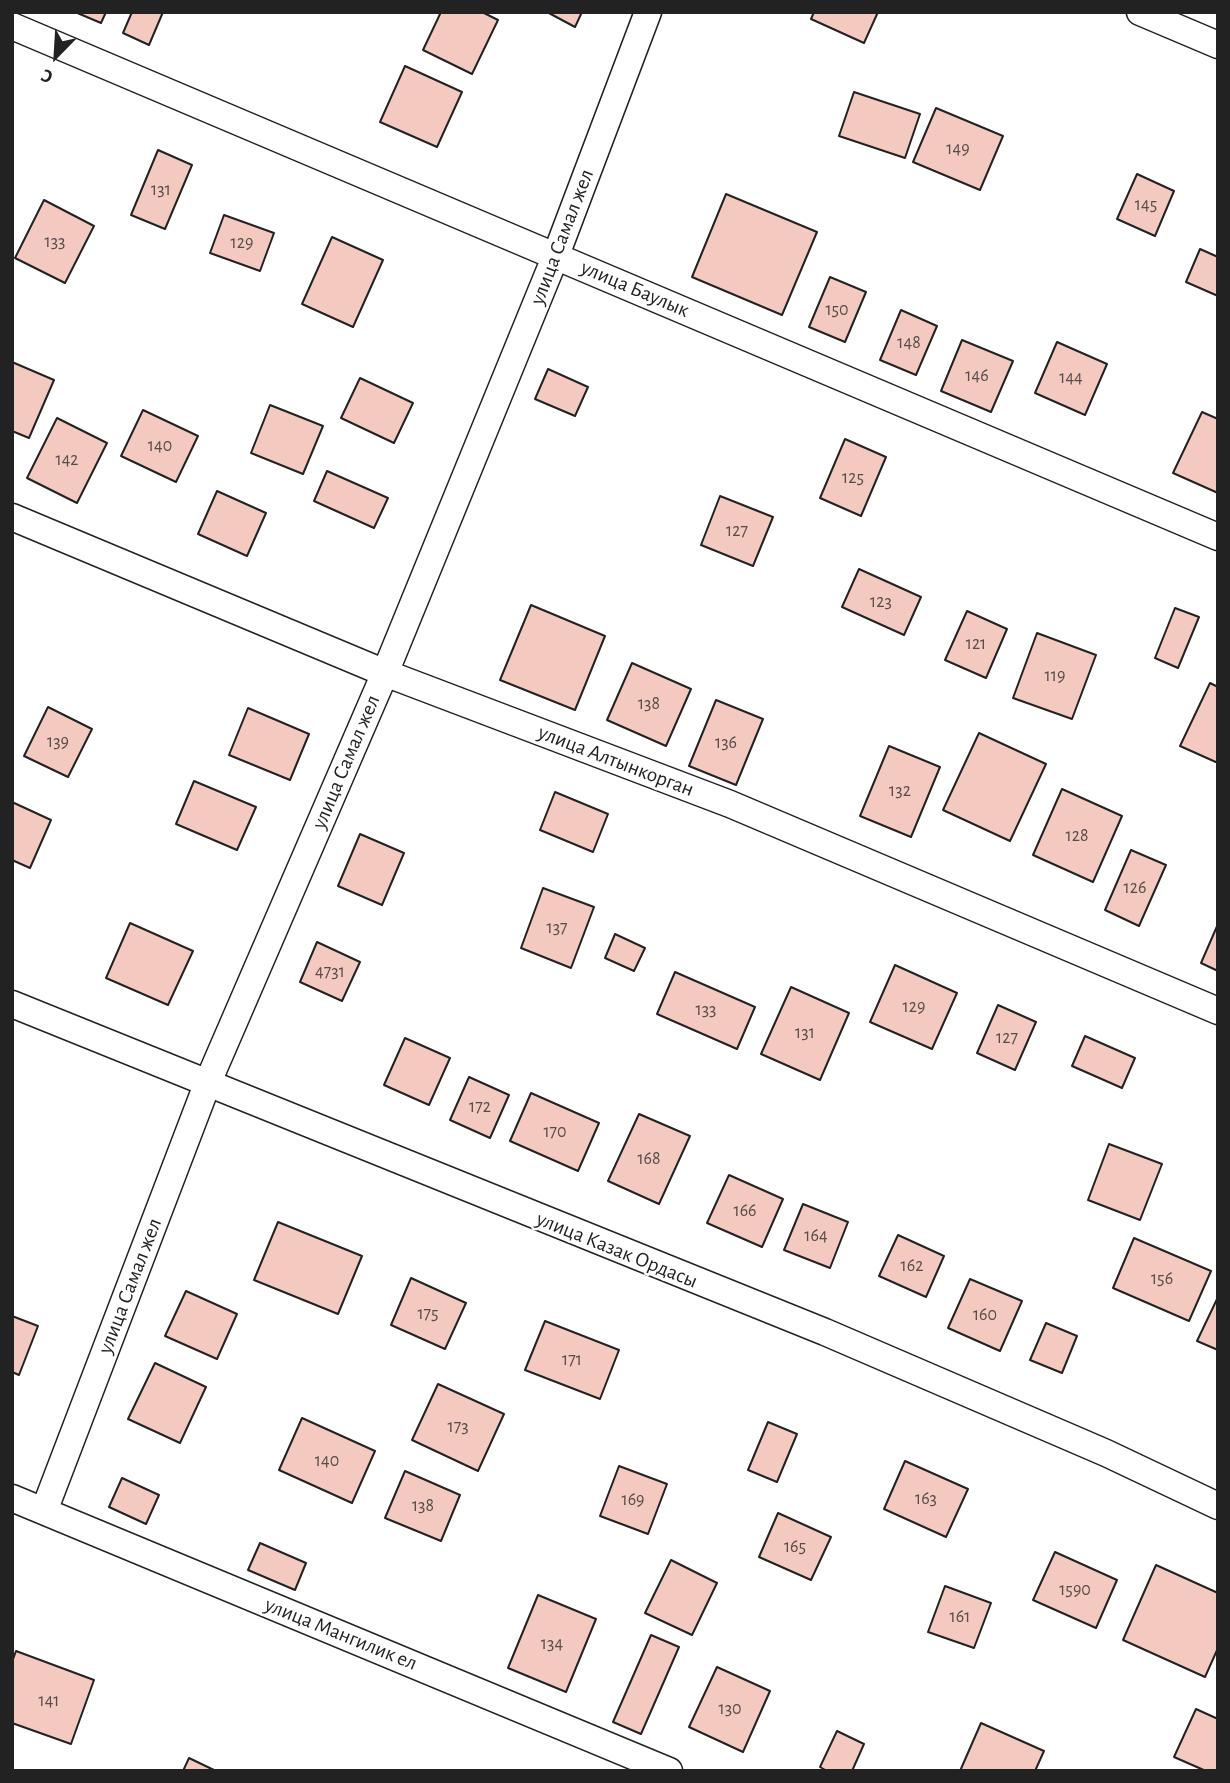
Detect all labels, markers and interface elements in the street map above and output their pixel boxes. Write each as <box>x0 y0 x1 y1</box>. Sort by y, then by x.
north arrow <box>21 21 91 91</box>
text: С <box>39 65 56 86</box>
house number: 149 <box>946 138 970 160</box>
street label: улица Самал жел <box>525 166 599 308</box>
house number: 131 <box>151 179 171 201</box>
house number: 145 <box>1135 194 1157 216</box>
house number: 133 <box>44 231 66 253</box>
house number: 129 <box>231 232 253 254</box>
street label: улица Баулык <box>577 255 693 323</box>
house number: 150 <box>825 299 849 321</box>
house number: 148 <box>897 332 921 354</box>
house number: 146 <box>965 365 989 387</box>
house number: 144 <box>1059 367 1083 389</box>
house number: 140 <box>148 435 172 457</box>
house number: 142 <box>55 449 79 471</box>
house number: 125 <box>842 467 864 489</box>
house number: 127 <box>726 520 748 542</box>
house number: 123 <box>870 591 892 613</box>
house number: 121 <box>966 633 986 655</box>
house number: 119 <box>1045 665 1065 687</box>
street label: улица Самал жел <box>306 691 386 833</box>
house number: 138 <box>638 693 660 715</box>
street label: улица Алтынкорган <box>535 720 697 802</box>
house number: 139 <box>47 731 69 753</box>
house number: 136 <box>715 732 737 754</box>
house number: 132 <box>889 780 911 802</box>
house number: 128 <box>1066 825 1088 847</box>
house number: 126 <box>1124 877 1146 899</box>
house number: 137 <box>546 917 568 939</box>
house number: 4731 <box>315 961 345 983</box>
house number: 129 <box>903 996 925 1018</box>
house number: 133 <box>695 999 717 1021</box>
house number: 131 <box>795 1022 815 1044</box>
house number: 127 <box>996 1027 1018 1049</box>
house number: 172 <box>469 1096 491 1118</box>
house number: 170 <box>543 1121 567 1143</box>
house number: 168 <box>637 1148 661 1170</box>
house number: 166 <box>733 1200 757 1222</box>
street label: улица Казак Ордасы <box>533 1206 701 1294</box>
street label: улица Самал жел <box>93 1215 167 1357</box>
house number: 164 <box>804 1225 828 1247</box>
house number: 162 <box>901 1255 923 1277</box>
house number: 156 <box>1151 1268 1173 1290</box>
house number: 175 <box>417 1303 439 1325</box>
house number: 160 <box>973 1304 997 1326</box>
house number: 171 <box>562 1349 582 1371</box>
house number: 173 <box>447 1416 469 1438</box>
house number: 140 <box>315 1450 339 1472</box>
house number: 163 <box>915 1488 937 1510</box>
house number: 169 <box>621 1489 645 1511</box>
house number: 138 <box>412 1495 434 1517</box>
house number: 165 <box>784 1536 806 1558</box>
house number: 1590 <box>1059 1579 1091 1601</box>
street label: улица Мангилик ел <box>261 1592 421 1676</box>
house number: 161 <box>950 1606 970 1628</box>
house number: 134 <box>541 1633 563 1655</box>
house number: 141 <box>38 1690 60 1712</box>
house number: 130 <box>718 1698 742 1720</box>

